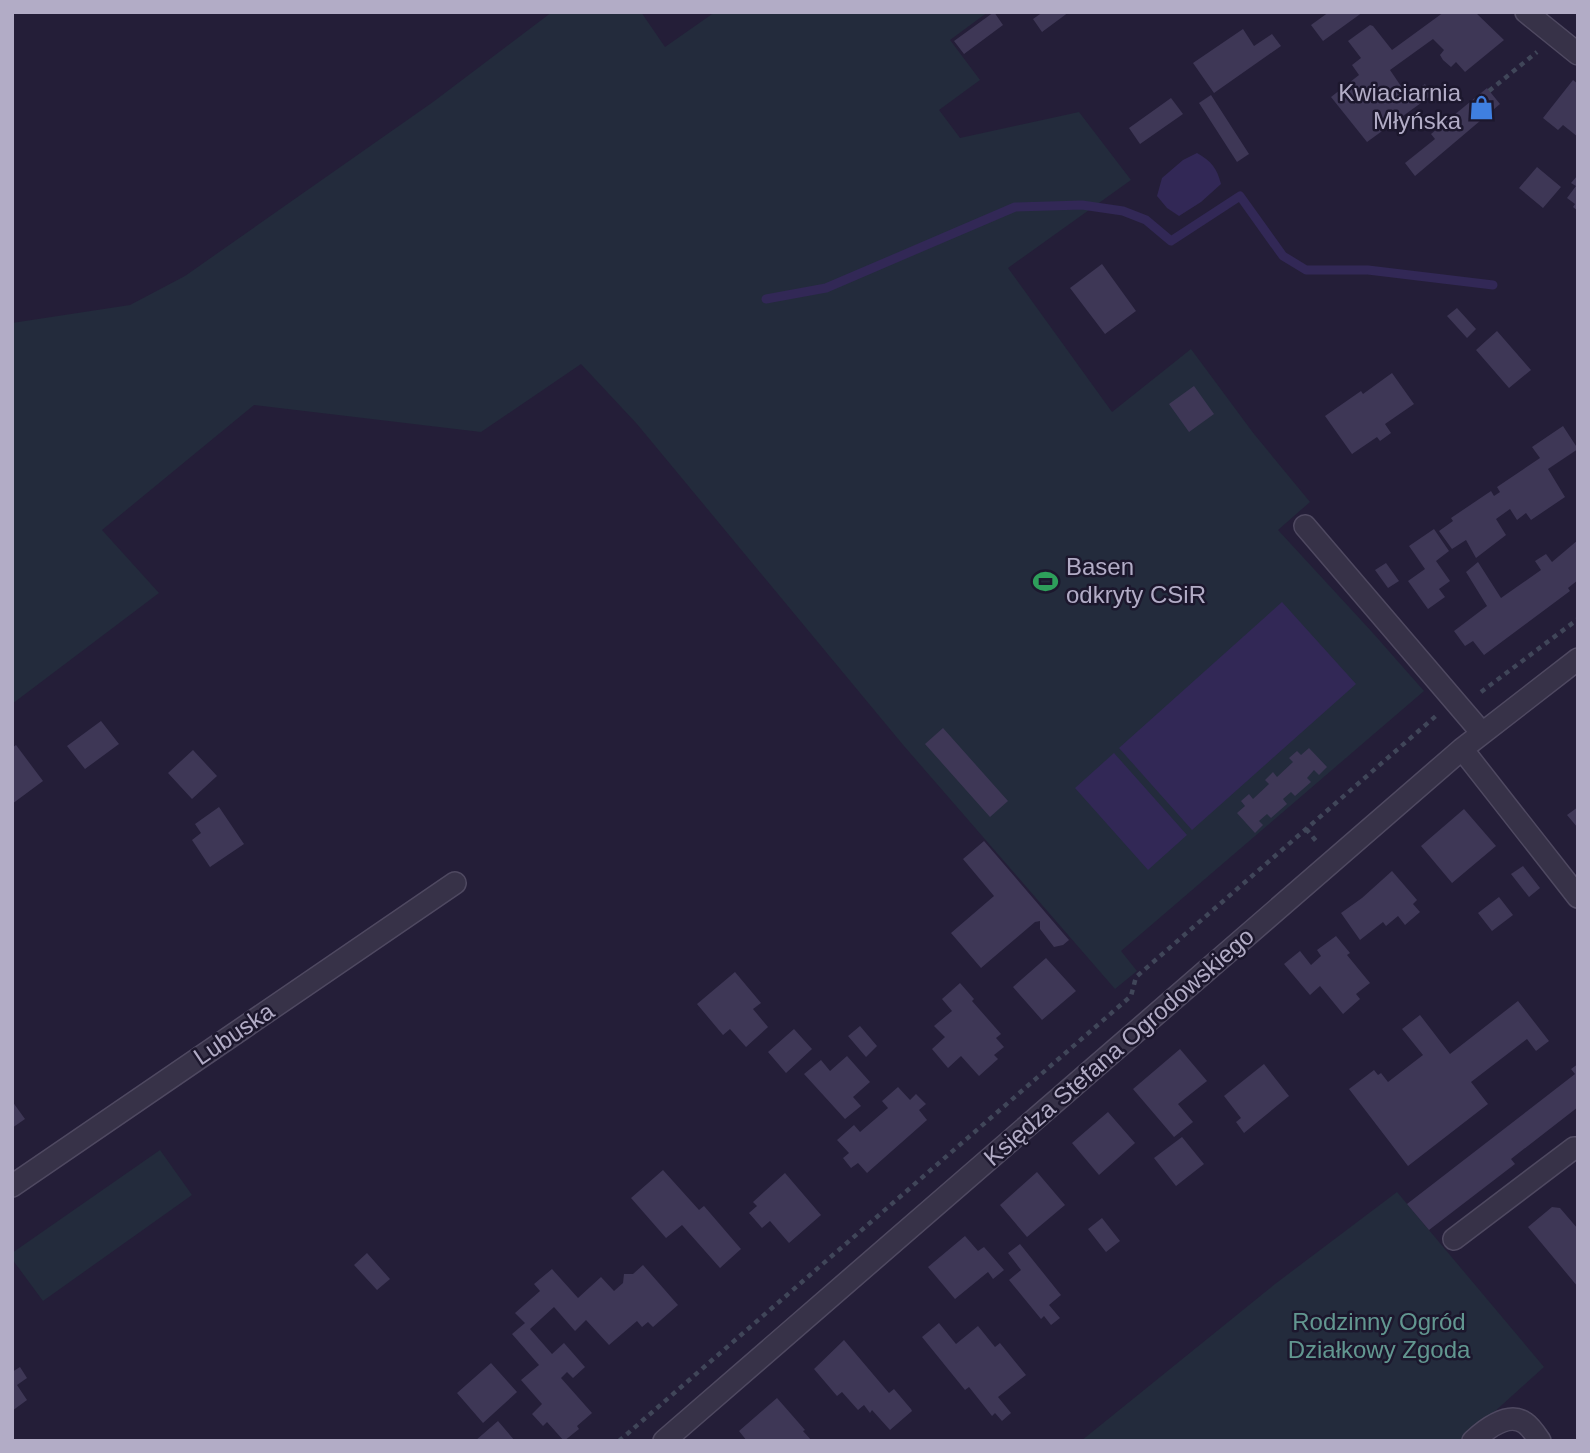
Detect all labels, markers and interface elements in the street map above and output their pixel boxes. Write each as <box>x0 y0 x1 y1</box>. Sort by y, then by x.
place label: Kwiaciarnia Młyńska <box>1338 79 1462 134</box>
shop icon: Kwiaciarnia Młyńska <box>1467 93 1495 121</box>
place label: Basen odkryty CSiR <box>1066 553 1206 608</box>
sports icon: Basen odkryty CSiR <box>1032 567 1060 595</box>
street label: Księdza Stefana Ogrodowskiego <box>978 922 1259 1171</box>
street label: Lubuska <box>189 997 279 1070</box>
park label: Rodzinny Ogród Działkowy Zgoda <box>1288 1308 1471 1363</box>

